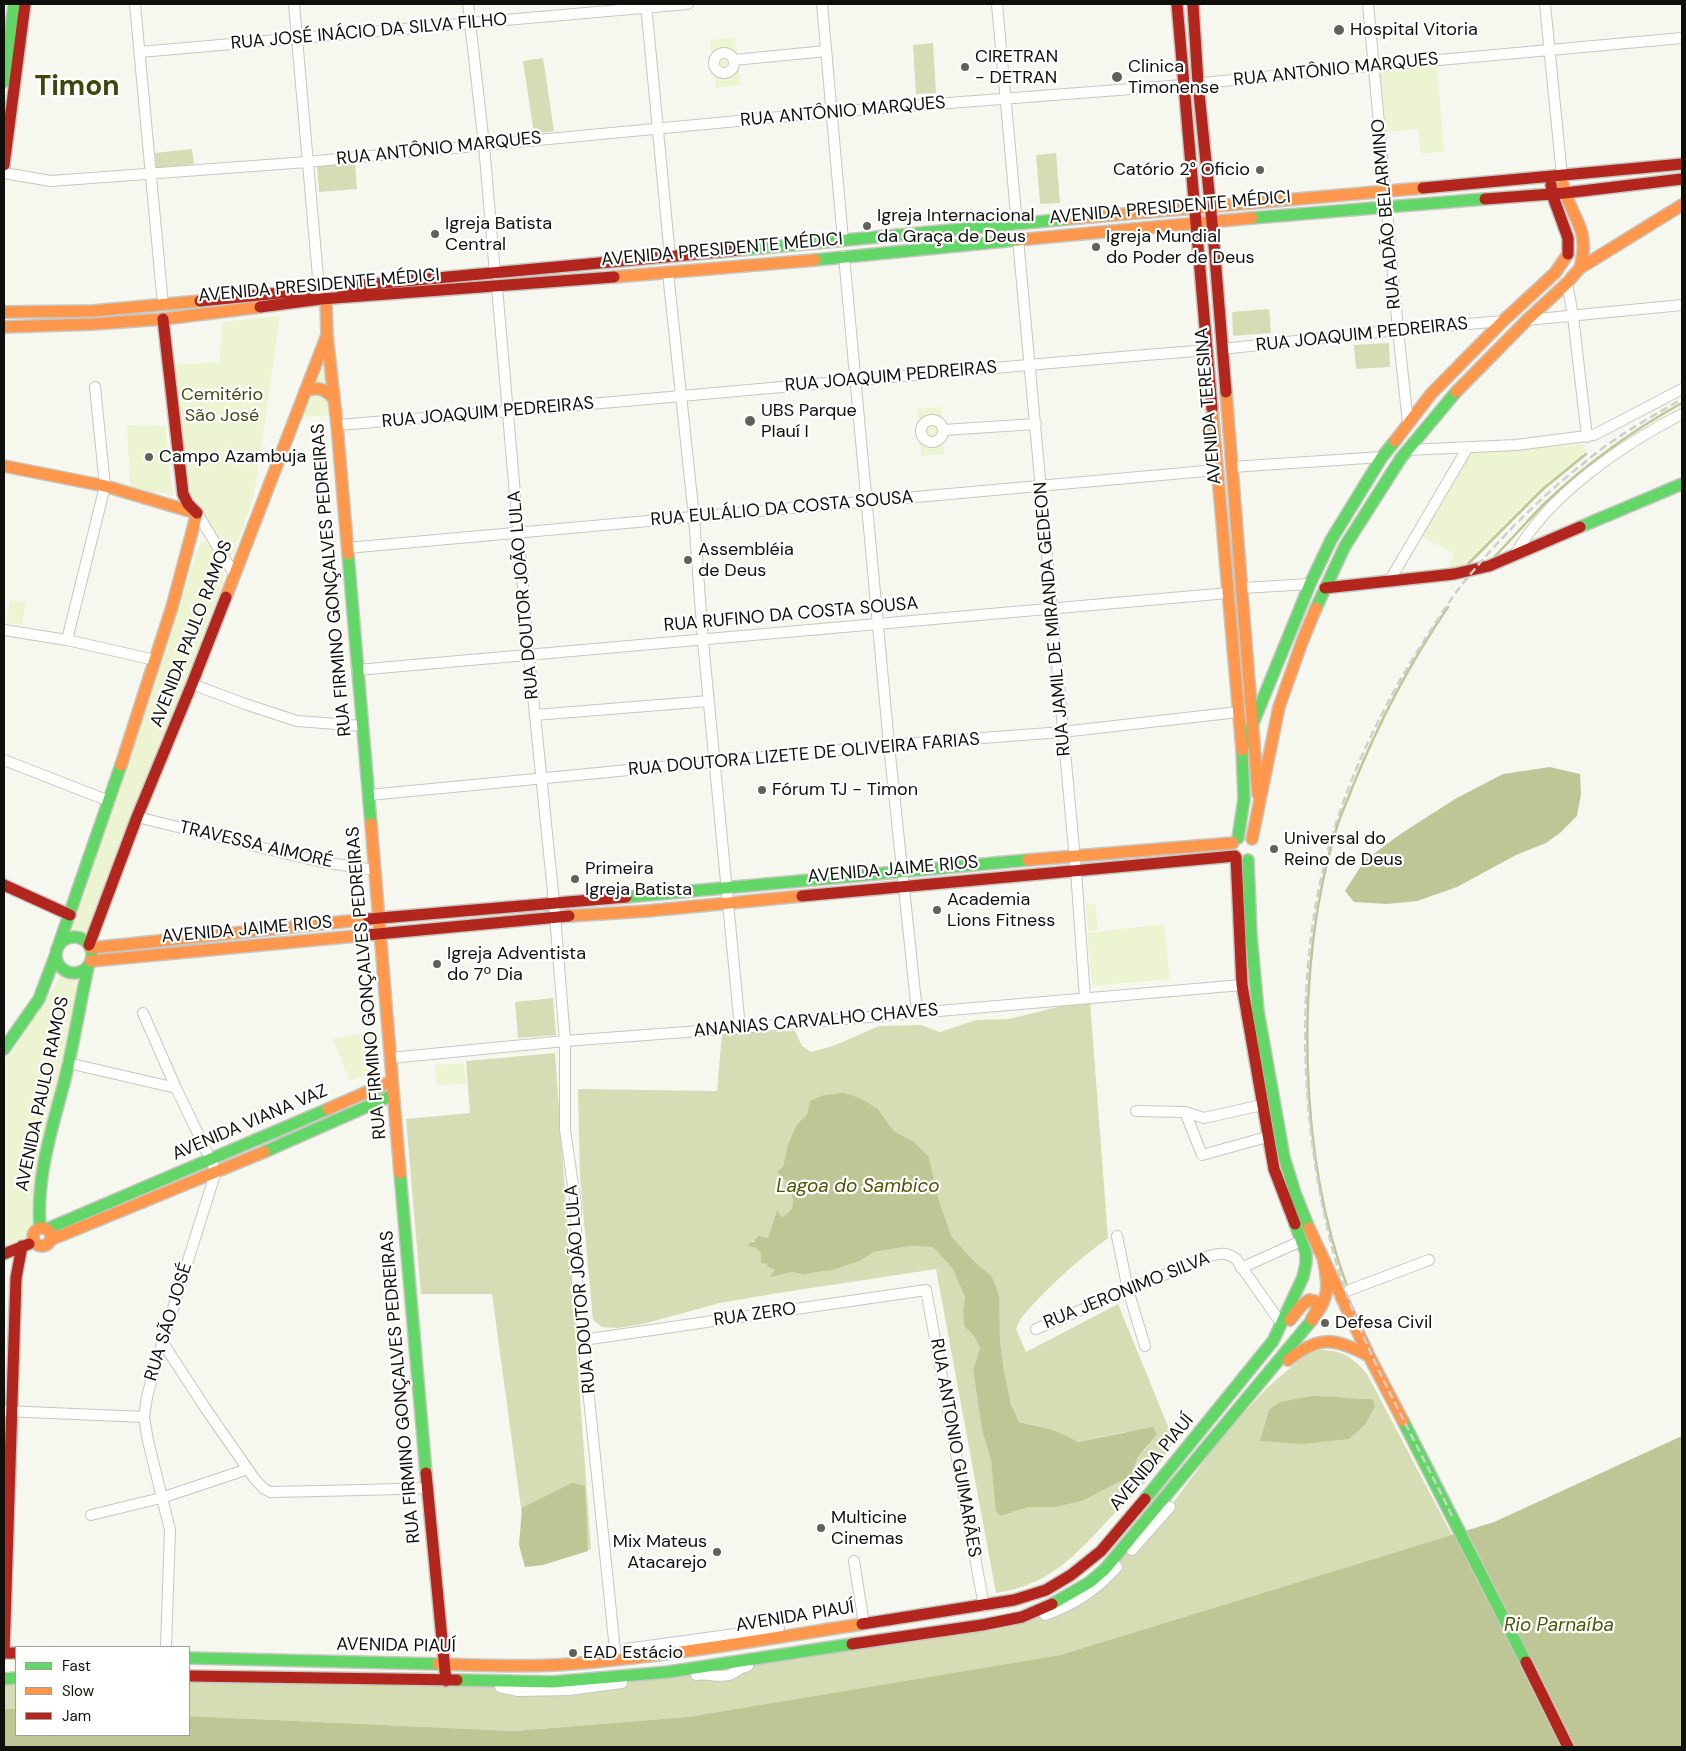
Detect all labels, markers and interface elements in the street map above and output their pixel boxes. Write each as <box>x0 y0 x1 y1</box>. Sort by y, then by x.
street label: RUA JOSÉ INÁCIO DA SILVA FILHO <box>230 9 508 55</box>
place label: Hospital Vitoria <box>1350 19 1478 41</box>
marker: Hospital Vitoria <box>1332 23 1346 37</box>
place label: CIRETRAN - DETRAN <box>975 46 1058 88</box>
street label: RUA ANTÔNIO MARQUES <box>1232 48 1440 92</box>
place label: Clinica Timonense <box>1128 56 1219 98</box>
marker: CIRETRAN - DETRAN <box>959 61 971 73</box>
marker: Clinica Timonense <box>1110 70 1124 84</box>
district label: Timon <box>34 71 120 105</box>
street label: RUA ANTÔNIO MARQUES <box>739 92 947 132</box>
street label: RUA ADÃO BELARMINO <box>1368 118 1406 310</box>
street label: RUA ANTÔNIO MARQUES <box>335 127 543 171</box>
place label: Catório 2° Oficio <box>1113 159 1250 181</box>
marker: Catório 2° Oficio <box>1254 164 1266 176</box>
street label: AVENIDA PRESIDENTE MÉDICI <box>1048 187 1292 229</box>
place label: Igreja Internacional da Graça de Deus <box>877 205 1035 248</box>
place label: Igreja Batista Central <box>445 213 552 255</box>
marker: Igreja Internacional da Graça de Deus <box>861 220 873 232</box>
place label: Igreja Mundial do Poder de Deus <box>1106 226 1255 268</box>
marker: Igreja Batista Central <box>429 228 441 240</box>
street label: AVENIDA PRESIDENTE MÉDICI <box>600 229 844 271</box>
marker: Igreja Mundial do Poder de Deus <box>1090 241 1102 253</box>
street label: AVENIDA PRESIDENTE MÉDICI <box>197 265 441 307</box>
street label: RUA JOAQUIM PEDREIRAS <box>1255 313 1469 357</box>
street label: AVENIDA TERESINA <box>1191 327 1227 485</box>
street label: RUA JOAQUIM PEDREIRAS <box>784 357 998 397</box>
park label: Cemitério São José <box>181 384 263 426</box>
street label: RUA JOAQUIM PEDREIRAS <box>381 393 595 433</box>
place label: UBS Parque PIauí I <box>761 400 857 442</box>
marker: UBS Parque PIauí I <box>743 414 757 428</box>
street label: RUA FIRMINO GONÇALVES PEDREIRAS <box>308 423 356 737</box>
place label: Campo Azambuja <box>159 446 306 468</box>
marker: Campo Azambuja <box>143 451 155 463</box>
street label: RUA JAMIL DE MIRANDA GEDEON <box>1030 481 1076 757</box>
street label: RUA EULÁLIO DA COSTA SOUSA <box>650 487 914 531</box>
street label: RUA DOUTOR JOÃO LULA <box>504 490 544 700</box>
street label: AVENIDA PAULO RAMOS <box>146 537 238 731</box>
place label: Assembléia de Deus <box>698 539 794 582</box>
marker: Assembléia de Deus <box>682 554 694 566</box>
street label: RUA RUFINO DA COSTA SOUSA <box>663 593 919 637</box>
street label: RUA DOUTORA LIZETE DE OLIVEIRA FARIAS <box>627 729 981 781</box>
place label: Fórum TJ - Timon <box>772 779 918 801</box>
marker: Fórum TJ - Timon <box>756 784 768 796</box>
street label: TRAVESSA AIMORÉ <box>177 817 335 873</box>
street label: RUA FIRMINO GONÇALVES PEDREIRAS <box>343 826 391 1140</box>
place label: Universal do Reino de Deus <box>1284 828 1403 871</box>
marker: Universal do Reino de Deus <box>1268 843 1280 855</box>
street label: AVENIDA JAIME RIOS <box>807 852 979 888</box>
place label: Primeira Igreja Batista <box>585 858 692 901</box>
marker: Primeira Igreja Batista <box>569 873 581 885</box>
place label: Academia Lions Fitness <box>947 889 1055 932</box>
marker: Academia Lions Fitness <box>931 904 943 916</box>
street label: AVENIDA JAIME RIOS <box>161 912 333 948</box>
place label: Igreja Adventista do 7º Dia <box>447 943 586 986</box>
marker: Igreja Adventista do 7º Dia <box>431 958 443 970</box>
street label: AVENIDA PAULO RAMOS <box>12 995 74 1193</box>
street label: ANANIAS CARVALHO CHAVES <box>693 1000 939 1042</box>
street label: AVENIDA VIANA VAZ <box>169 1080 331 1166</box>
water label: Lagoa do Sambico <box>776 1176 940 1198</box>
street label: RUA DOUTOR JOÃO LULA <box>561 1184 601 1394</box>
street label: RUA FIRMINO GONÇALVES PEDREIRAS <box>377 1230 425 1544</box>
street label: RUA JERONIMO SILVA <box>1041 1248 1213 1334</box>
street label: RUA SÃO JOSÉ <box>141 1260 197 1384</box>
street label: RUA ZERO <box>712 1299 798 1331</box>
place label: Defesa Civil <box>1335 1312 1432 1334</box>
marker: Defesa Civil <box>1319 1317 1331 1329</box>
street label: RUA ANTONIO GUIMARÃES <box>925 1337 985 1559</box>
street label: AVENIDA PIAUÍ <box>1105 1410 1199 1516</box>
place label: Multicine Cinemas <box>831 1507 907 1550</box>
marker: Multicine Cinemas <box>815 1522 827 1534</box>
place label: Mix Mateus Atacarejo <box>613 1531 707 1574</box>
marker: Mix Mateus Atacarejo <box>711 1546 723 1558</box>
street label: AVENIDA PIAUÍ <box>734 1597 856 1637</box>
water label: Rio Parnaíba <box>1504 1615 1614 1637</box>
street label: AVENIDA PIAUÍ <box>336 1634 456 1658</box>
place label: EAD Estácio <box>583 1642 683 1664</box>
legend <box>15 1646 190 1736</box>
marker: EAD Estácio <box>567 1647 579 1659</box>
text: Fast <box>62 1656 91 1676</box>
text: Slow <box>62 1681 94 1701</box>
text: Jam <box>62 1706 91 1726</box>

